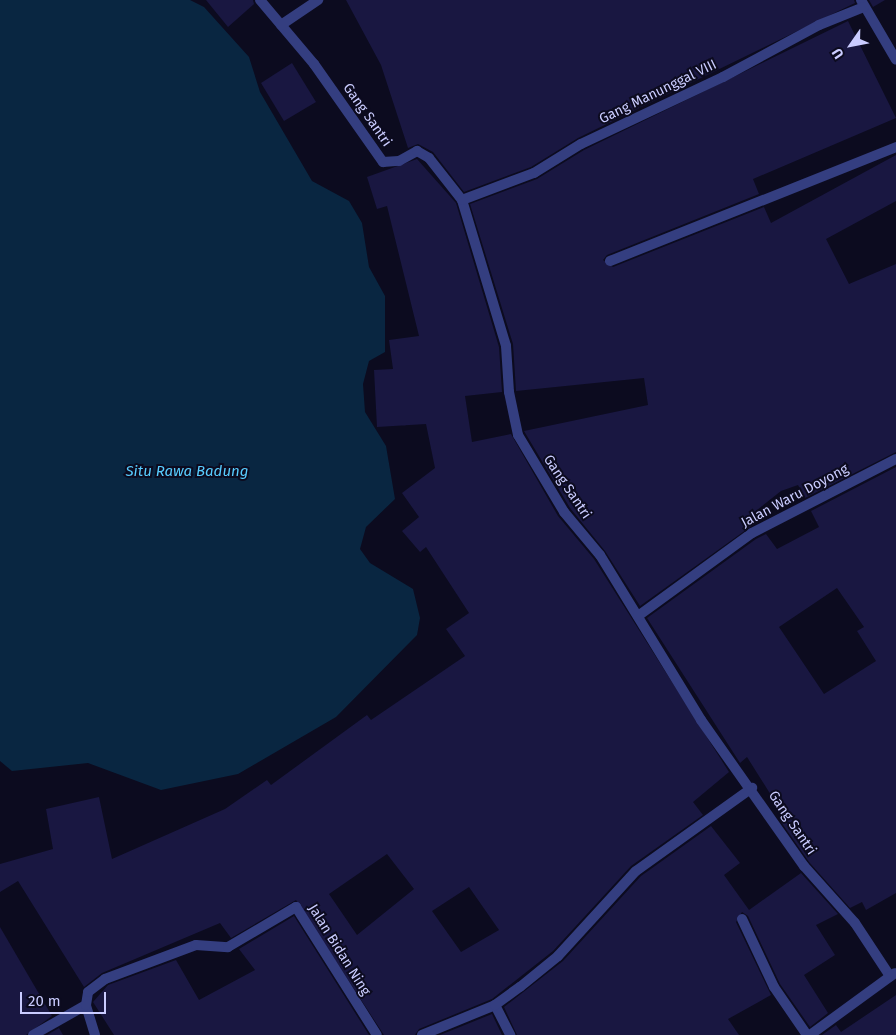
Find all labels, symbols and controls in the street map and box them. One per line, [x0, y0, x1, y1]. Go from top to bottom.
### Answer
north arrow [826, 20, 876, 70]
text: U [828, 45, 848, 62]
street label: Gang Manunggal VIII [597, 56, 719, 128]
street label: Gang Santri [339, 80, 395, 150]
street label: Gang Santri [539, 452, 595, 522]
street label: Jalan Waru Doyong [739, 461, 851, 531]
water label: Situ Rawa Badung [126, 463, 248, 481]
street label: Gang Santri [764, 788, 820, 858]
street label: Jalan Bidan Ning [304, 901, 374, 999]
scale bar [22, 982, 109, 1014]
text: 20 m [28, 992, 61, 1010]

